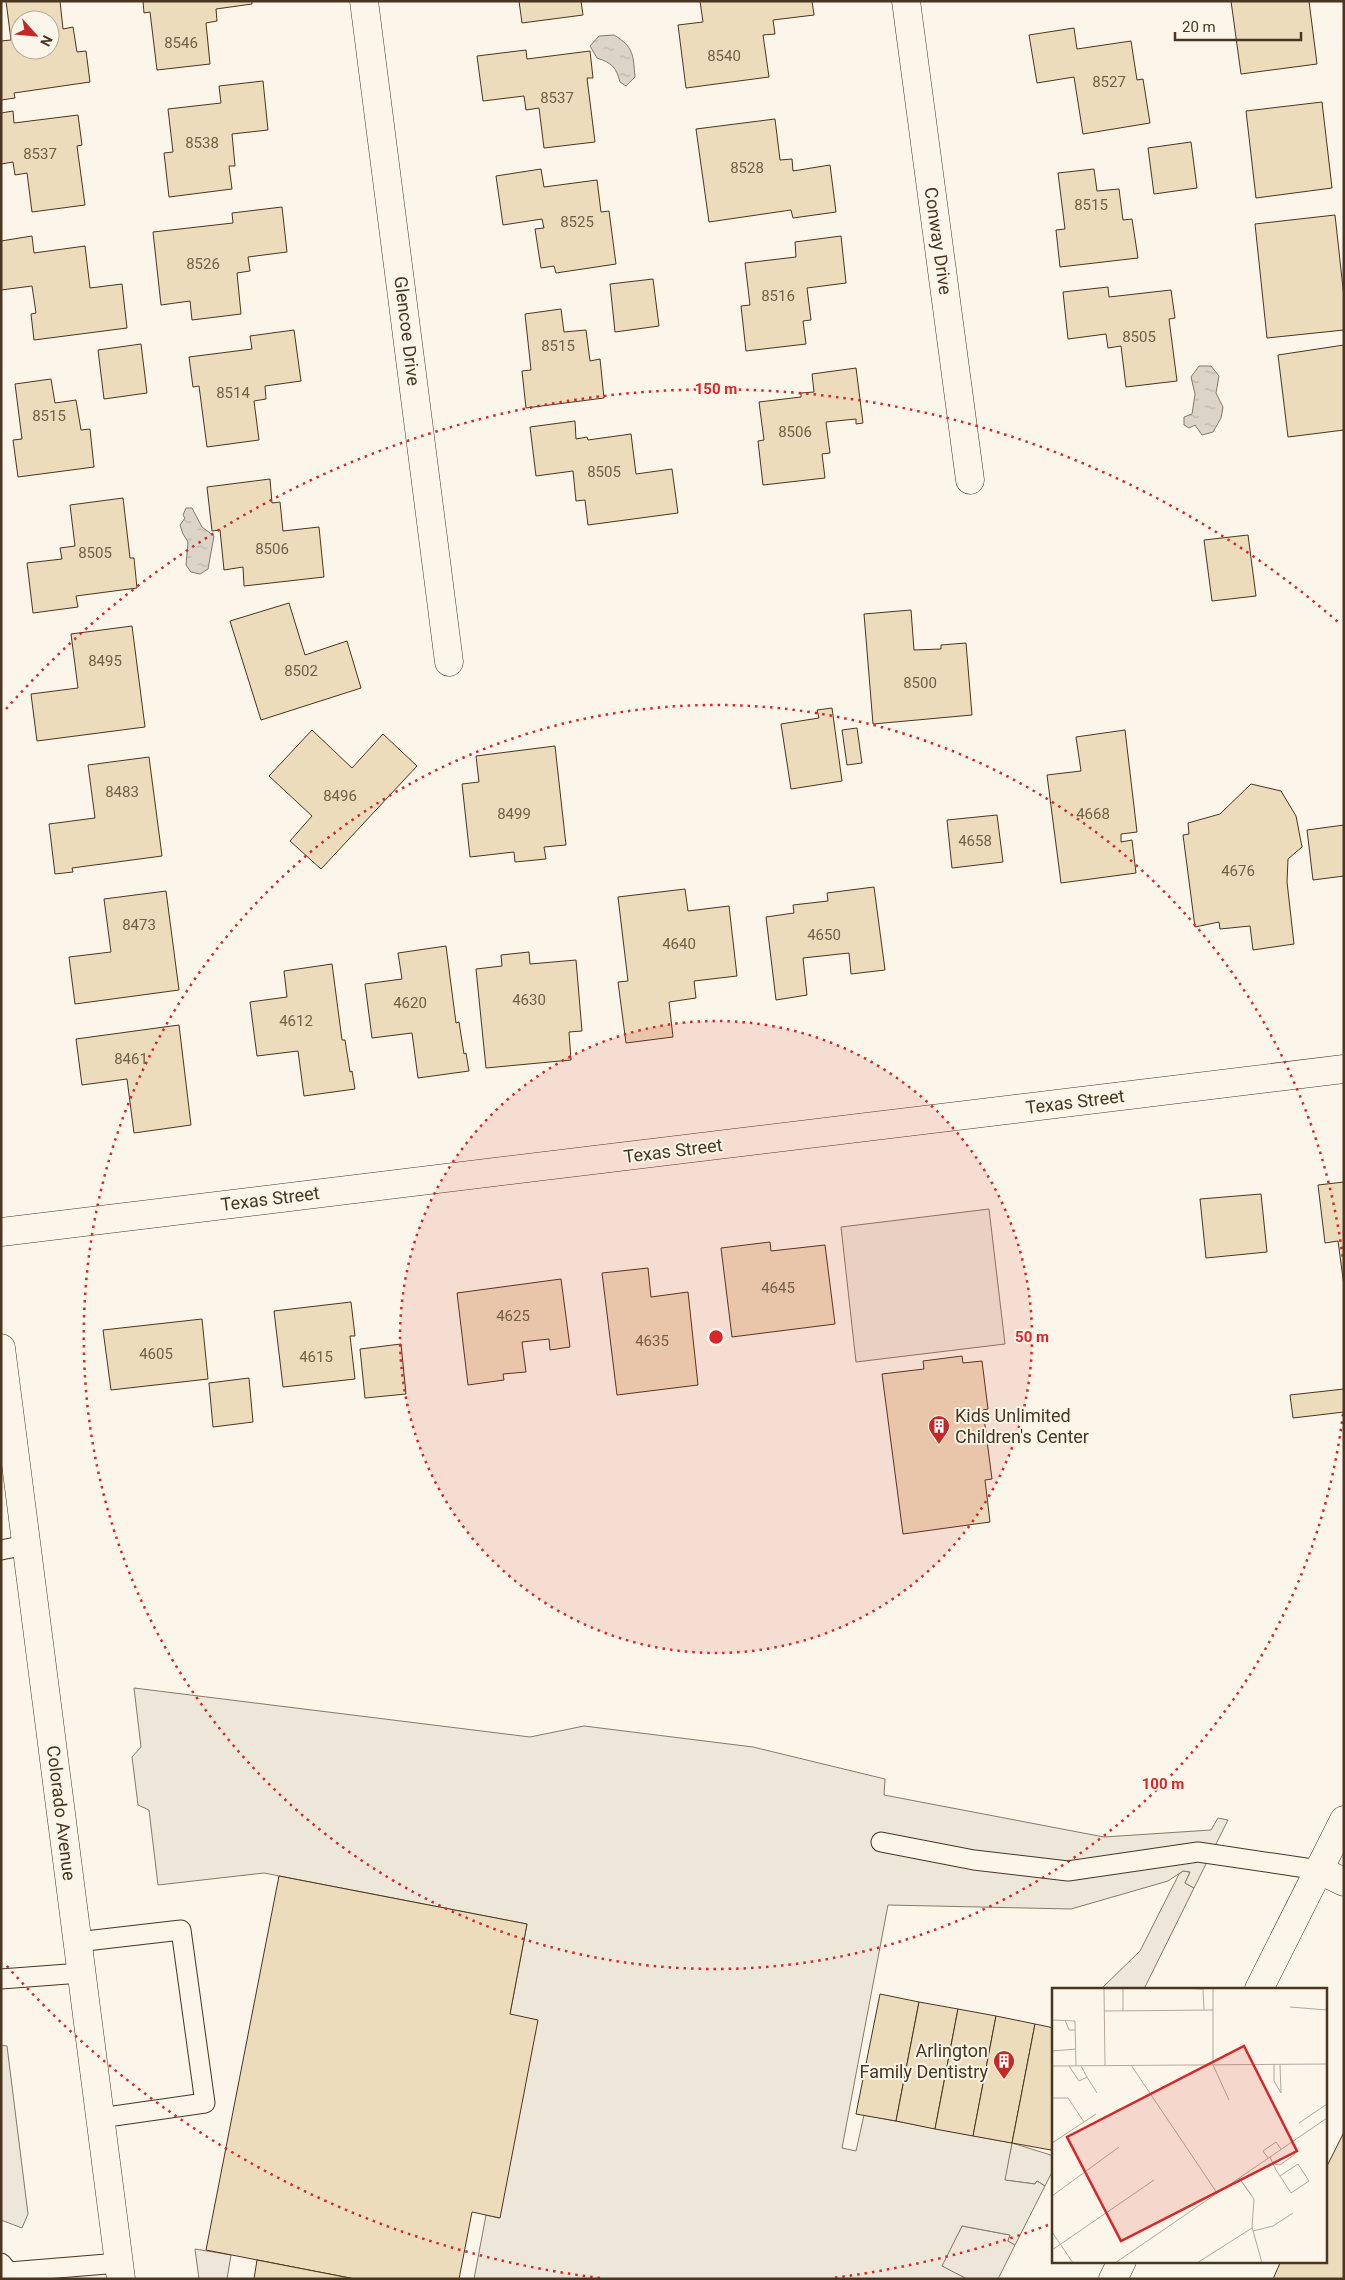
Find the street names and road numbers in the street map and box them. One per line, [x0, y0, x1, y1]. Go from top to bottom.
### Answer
street label: Conway Drive [921, 186, 956, 296]
street label: Glencoe Drive [390, 275, 425, 387]
street label: Texas Street [1024, 1085, 1126, 1118]
street label: Texas Street [622, 1134, 724, 1167]
street label: Texas Street [219, 1182, 321, 1215]
street label: Colorado Avenue [43, 1744, 80, 1882]

